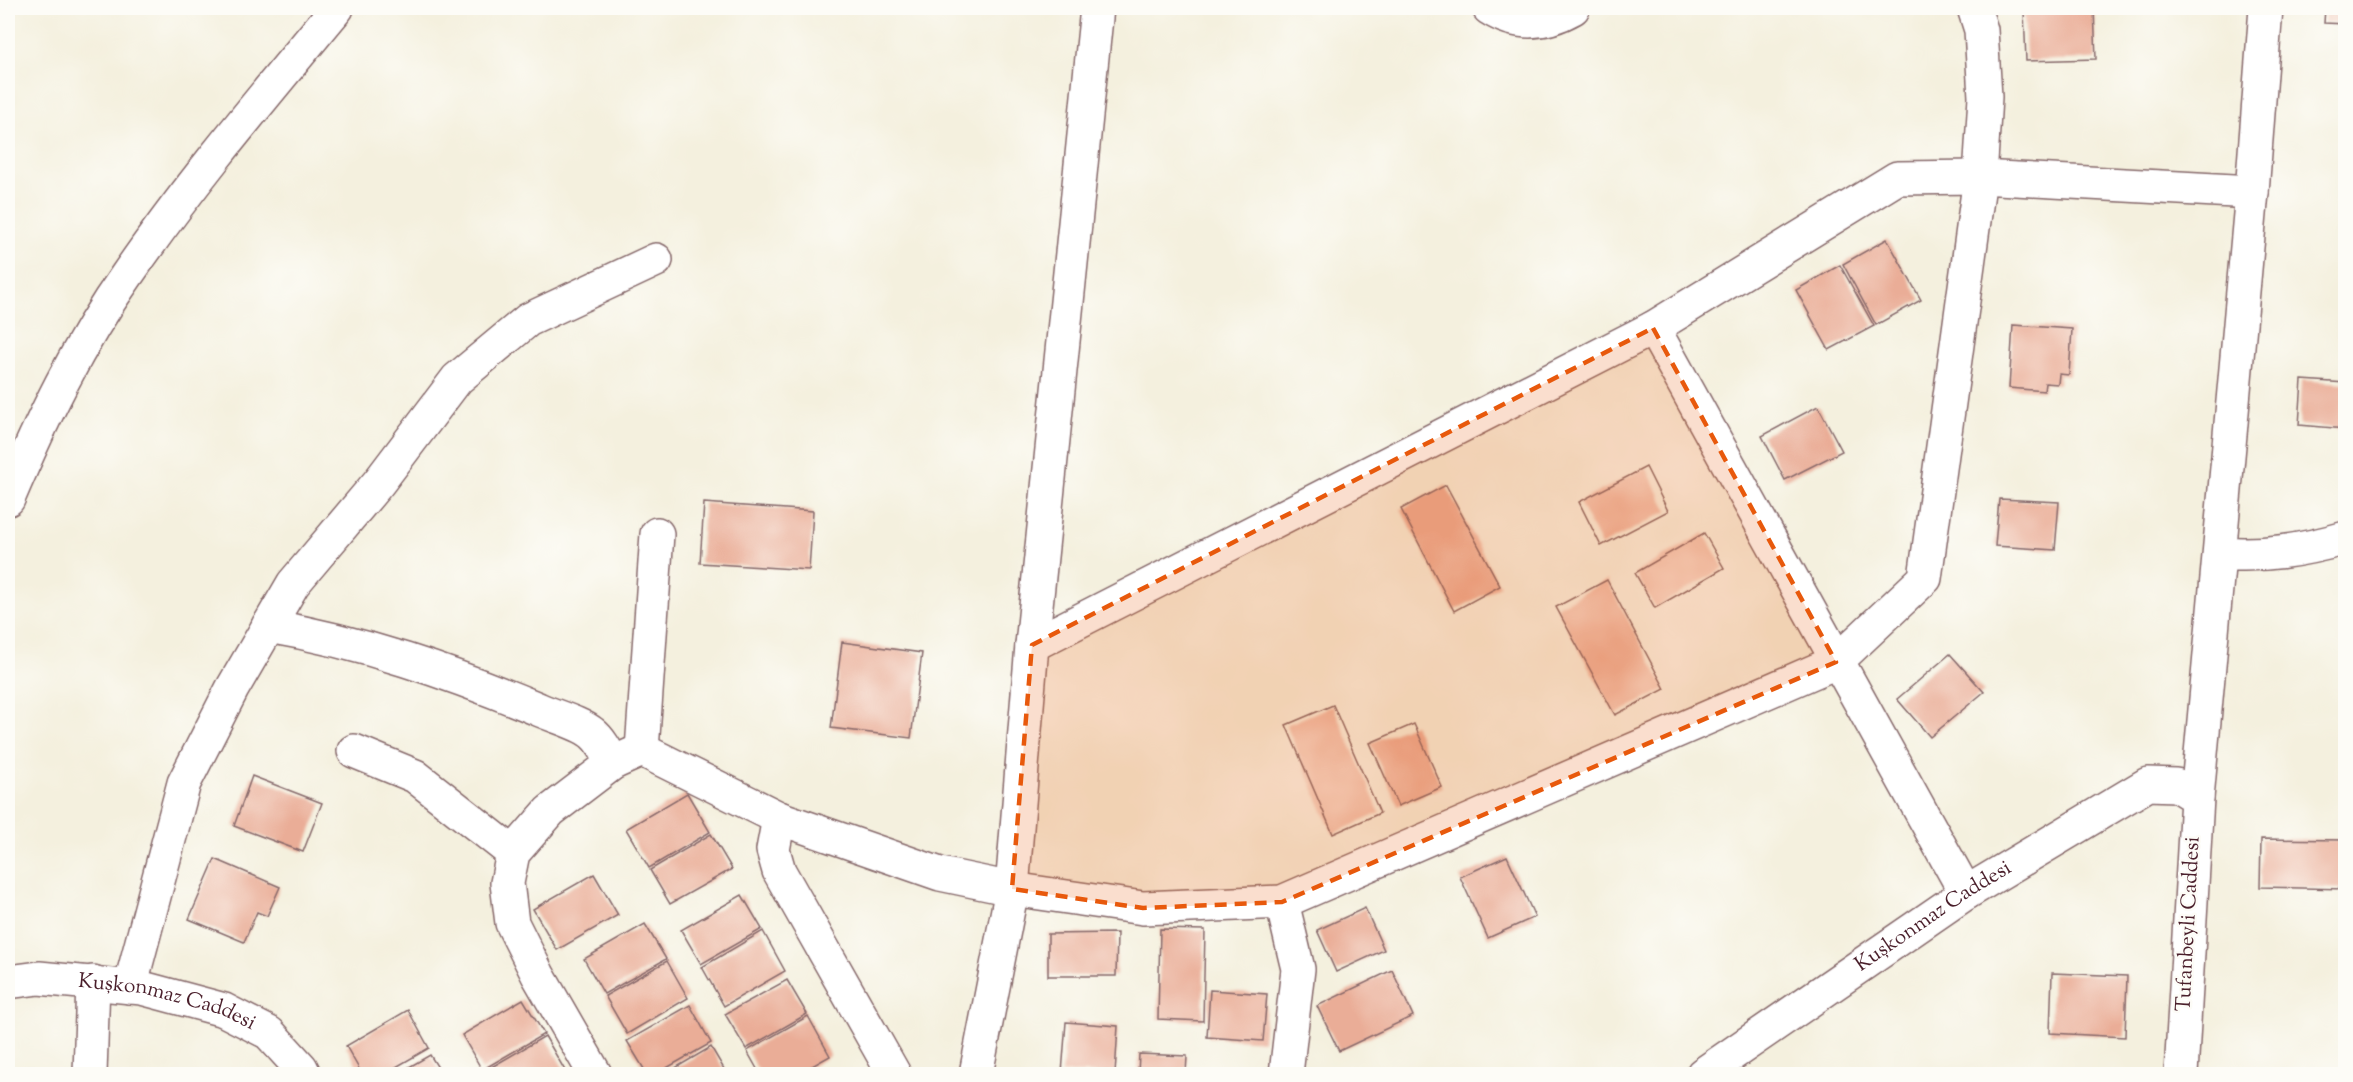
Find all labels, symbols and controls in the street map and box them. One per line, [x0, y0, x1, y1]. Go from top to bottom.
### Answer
street label: Tufanbeyli Caddesi [2169, 836, 2209, 1012]
street label: Kuşkonmaz Caddesi [1849, 854, 2018, 980]
street label: Kuşkonmaz Caddesi [77, 967, 261, 1039]

